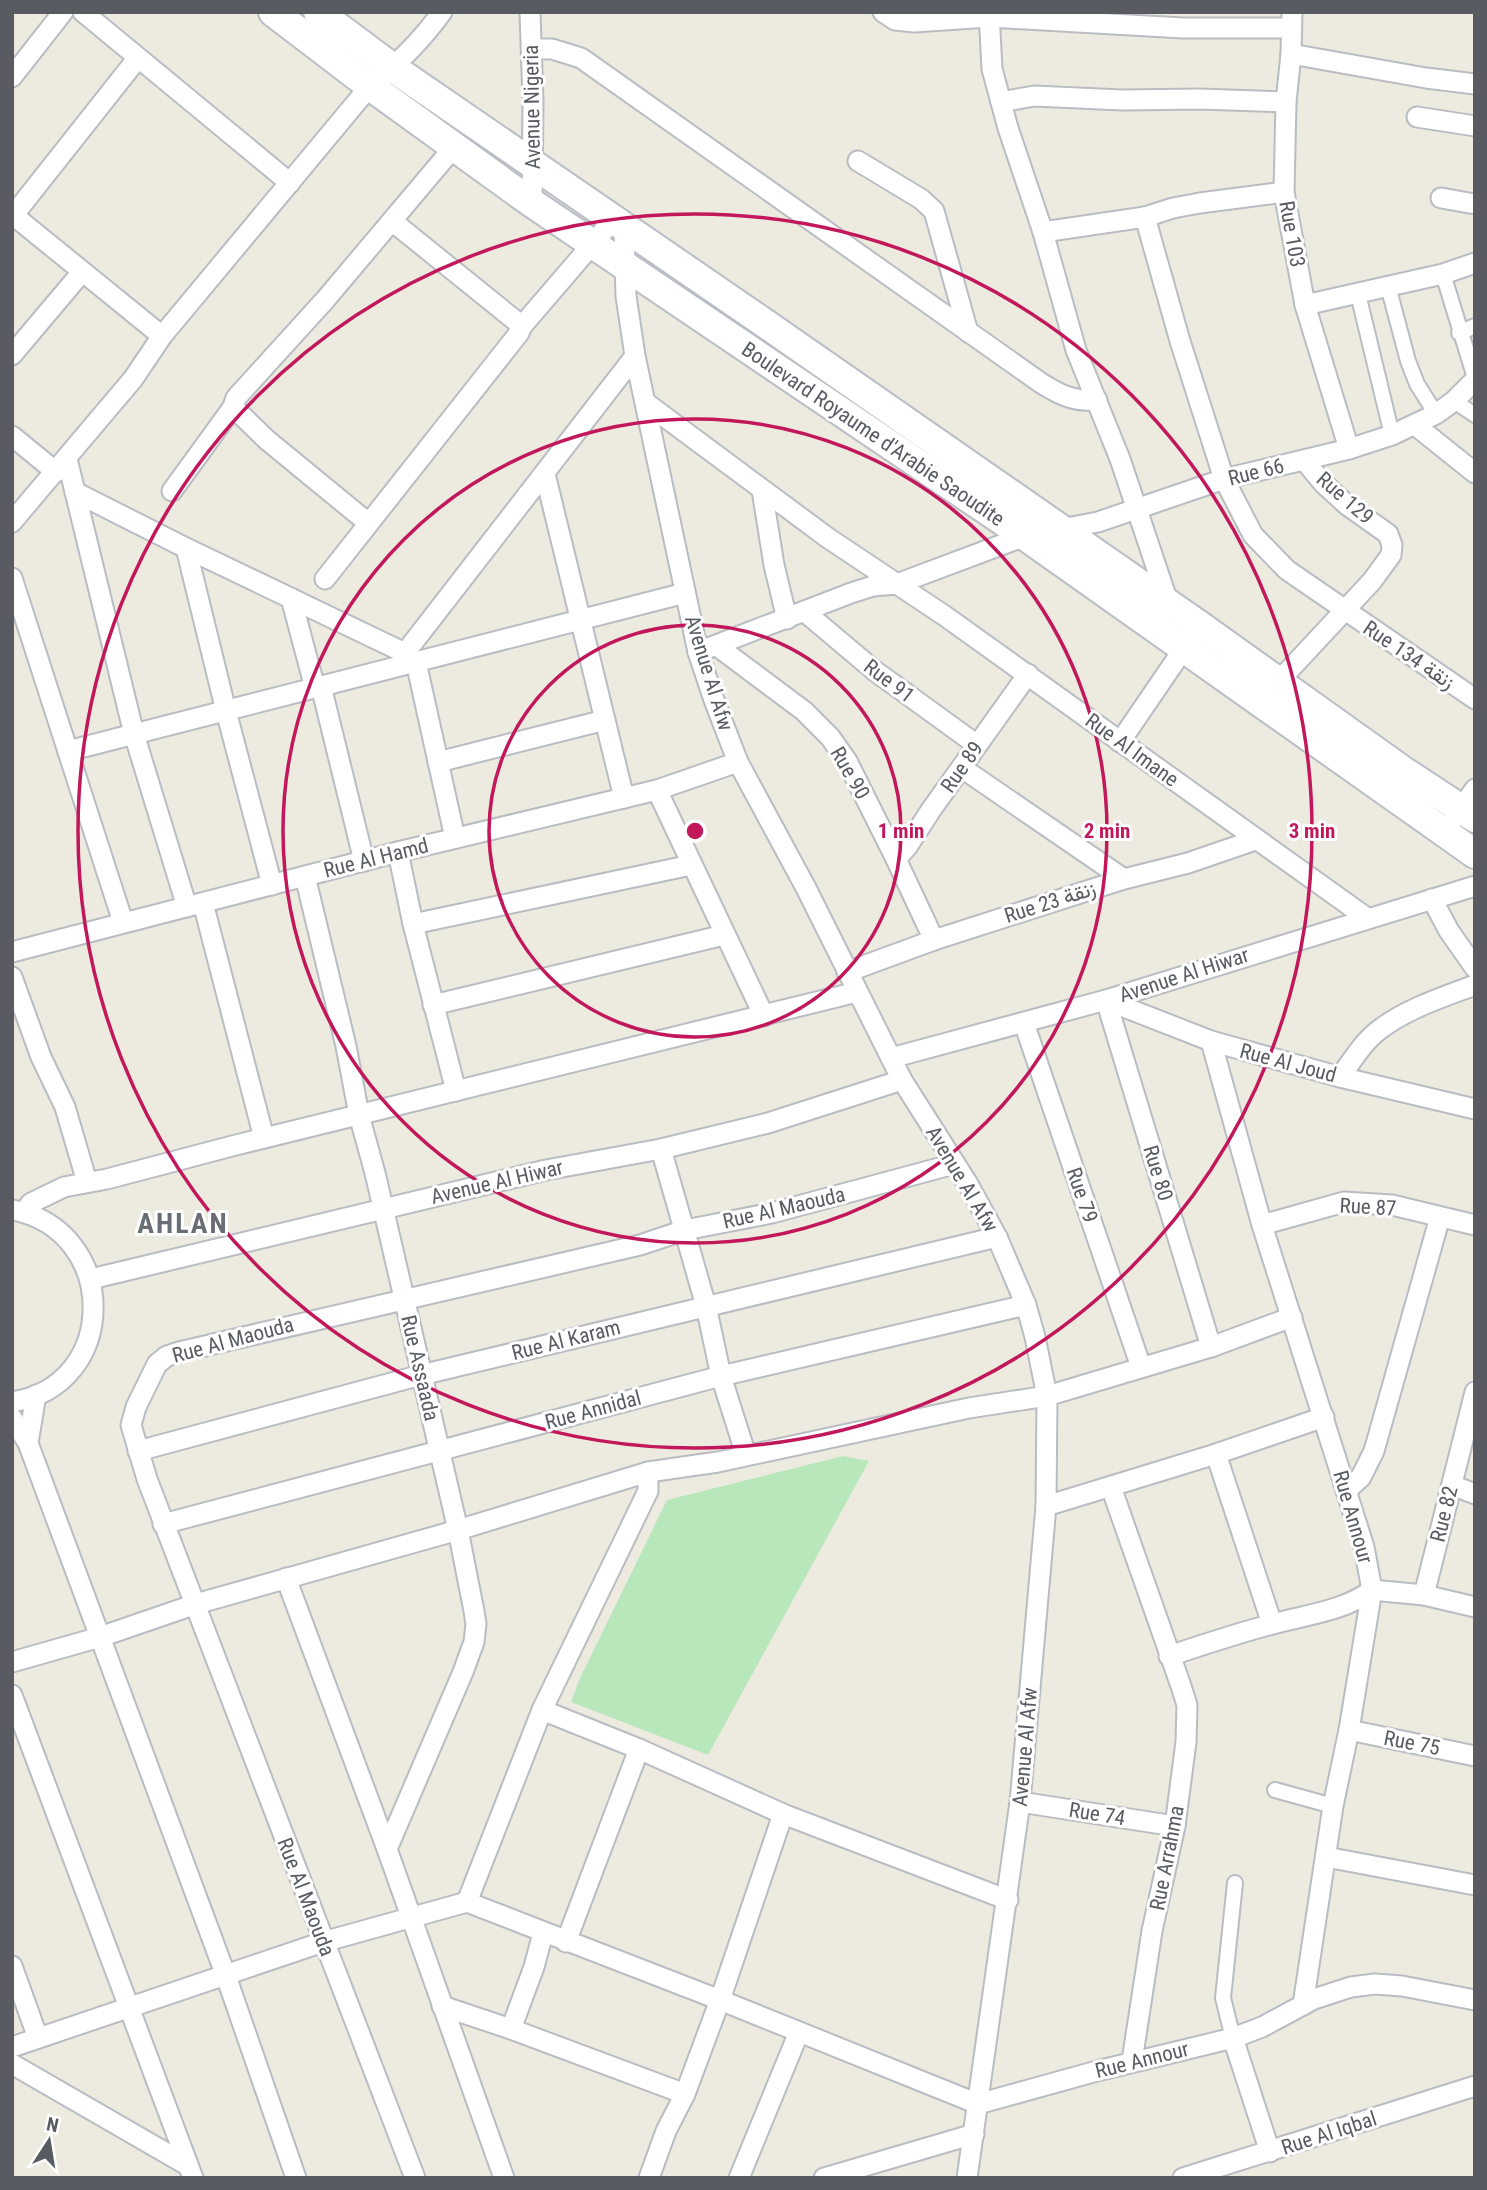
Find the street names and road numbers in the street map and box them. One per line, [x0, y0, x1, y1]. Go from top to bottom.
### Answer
street label: Avenue Nigeria [519, 45, 545, 169]
street label: Rue 103 [1274, 199, 1310, 269]
street label: Boulevard Royaume d'Arabie Saoudite [737, 337, 1009, 531]
street label: Rue 66 [1226, 453, 1286, 491]
street label: Rue 129 [1312, 467, 1378, 529]
street label: Avenue Al Afw [680, 612, 738, 734]
street label: Rue 134 زنقة [1358, 616, 1459, 695]
street label: Rue 91 [859, 654, 919, 708]
street label: Rue Al Imane [1081, 708, 1183, 792]
street label: Rue 89 [936, 737, 988, 797]
street label: Rue 90 [825, 742, 875, 804]
street label: Rue Al Hamd [321, 833, 431, 883]
street label: Rue 23 زنقة [1001, 876, 1099, 929]
street label: Avenue Al Hiwar [1116, 943, 1252, 1007]
street label: Rue Al Joud [1237, 1039, 1339, 1087]
street label: Avenue Al Afw [921, 1122, 1003, 1237]
street label: Rue 80 [1138, 1142, 1178, 1204]
street label: Avenue Al Hiwar [429, 1155, 565, 1209]
street label: Rue 79 [1061, 1164, 1103, 1226]
street label: Rue Al Maouda [720, 1182, 848, 1234]
street label: Rue 87 [1339, 1194, 1397, 1220]
street label: Rue Al Maouda [170, 1312, 296, 1368]
street label: Rue Assaada [396, 1313, 444, 1423]
street label: Rue Al Karam [509, 1315, 623, 1365]
street label: Rue Annidal [542, 1386, 644, 1434]
street label: Rue Annour [1328, 1468, 1378, 1566]
street label: Rue 82 [1425, 1484, 1463, 1544]
street label: Avenue Al Afw [1008, 1686, 1042, 1808]
street label: Rue 75 [1382, 1726, 1442, 1760]
street label: Rue 74 [1067, 1798, 1127, 1830]
street label: Rue Arrahma [1145, 1803, 1189, 1913]
street label: Rue Al Maouda [272, 1834, 340, 1960]
street label: Rue Annour [1093, 2037, 1191, 2083]
street label: Rue Al Iqbal [1278, 2106, 1380, 2160]

